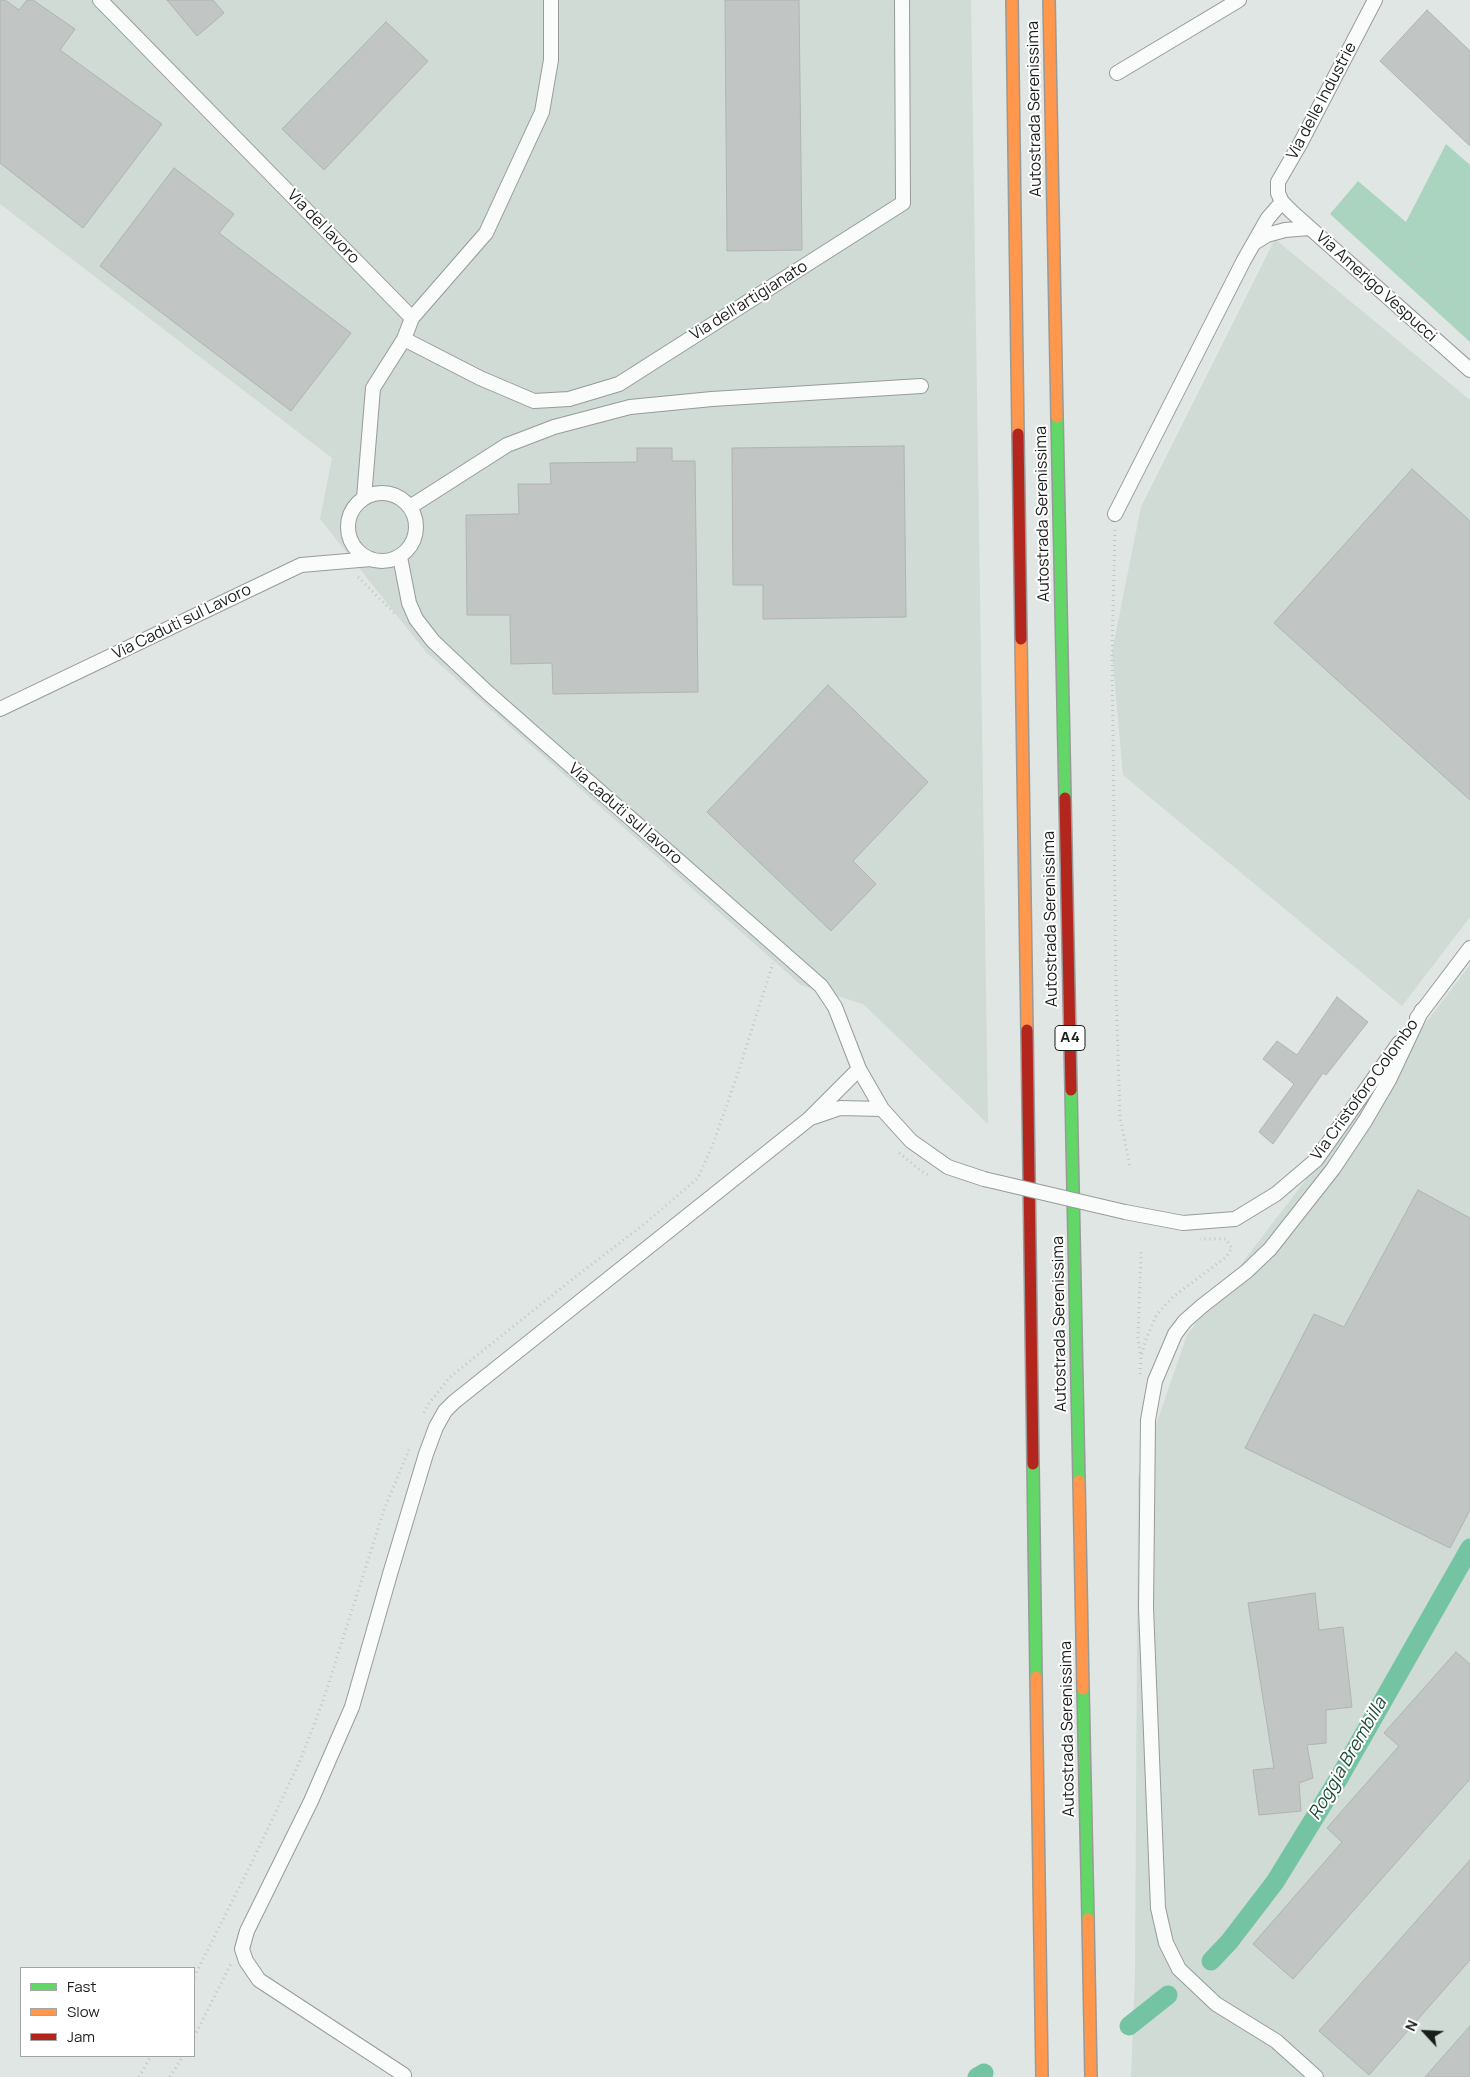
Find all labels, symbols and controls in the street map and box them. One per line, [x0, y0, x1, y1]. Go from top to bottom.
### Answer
street label: Autostrada Serenissima [1024, 21, 1046, 197]
street label: Via delle Industrie [1283, 39, 1361, 163]
street label: Via del lavoro [283, 186, 363, 268]
street label: Via Amerigo Vespucci [1312, 228, 1440, 346]
street label: Via dell'artigianato [687, 257, 811, 345]
street label: Autostrada Serenissima [1032, 426, 1054, 602]
street label: Via Caduti sul Lavoro [110, 580, 254, 664]
street label: Via caduti sul lavoro [564, 759, 686, 869]
street label: Autostrada Serenissima [1040, 831, 1062, 1007]
street label: Via Cristoforo Colombo [1307, 1016, 1423, 1164]
road number: A4 [1055, 1026, 1085, 1050]
street label: Autostrada Serenissima [1049, 1236, 1071, 1412]
street label: Autostrada Serenissima [1057, 1641, 1079, 1817]
water label: Roggia Brembilla [1304, 1694, 1392, 1824]
legend [20, 1967, 195, 2057]
text: Fast [67, 1976, 96, 1997]
text: Slow [67, 2001, 100, 2022]
north arrow [1400, 2007, 1450, 2057]
text: N [1400, 2017, 1422, 2034]
text: Jam [67, 2026, 95, 2047]

